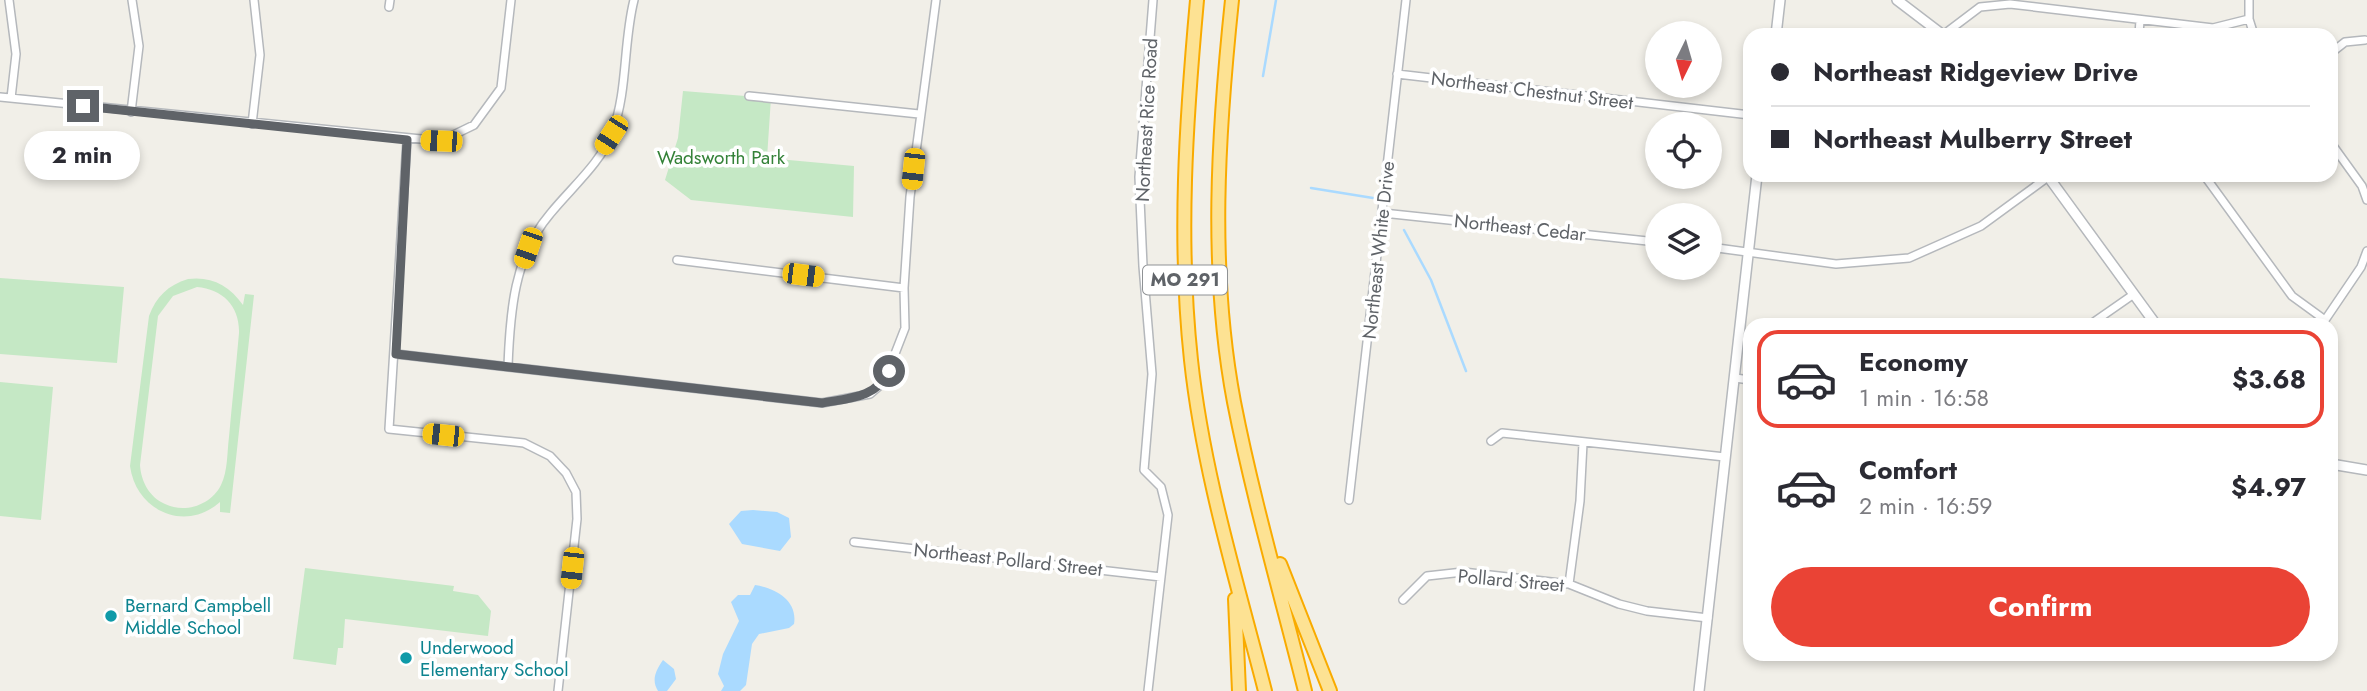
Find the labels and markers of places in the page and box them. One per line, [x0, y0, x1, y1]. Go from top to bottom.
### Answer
place label: Bernard Campbell Middle School [125, 592, 271, 641]
marker: Bernard Campbell Middle School [103, 608, 119, 624]
place label: Underwood Elementary School [420, 634, 569, 683]
marker: Underwood Elementary School [398, 650, 414, 666]

